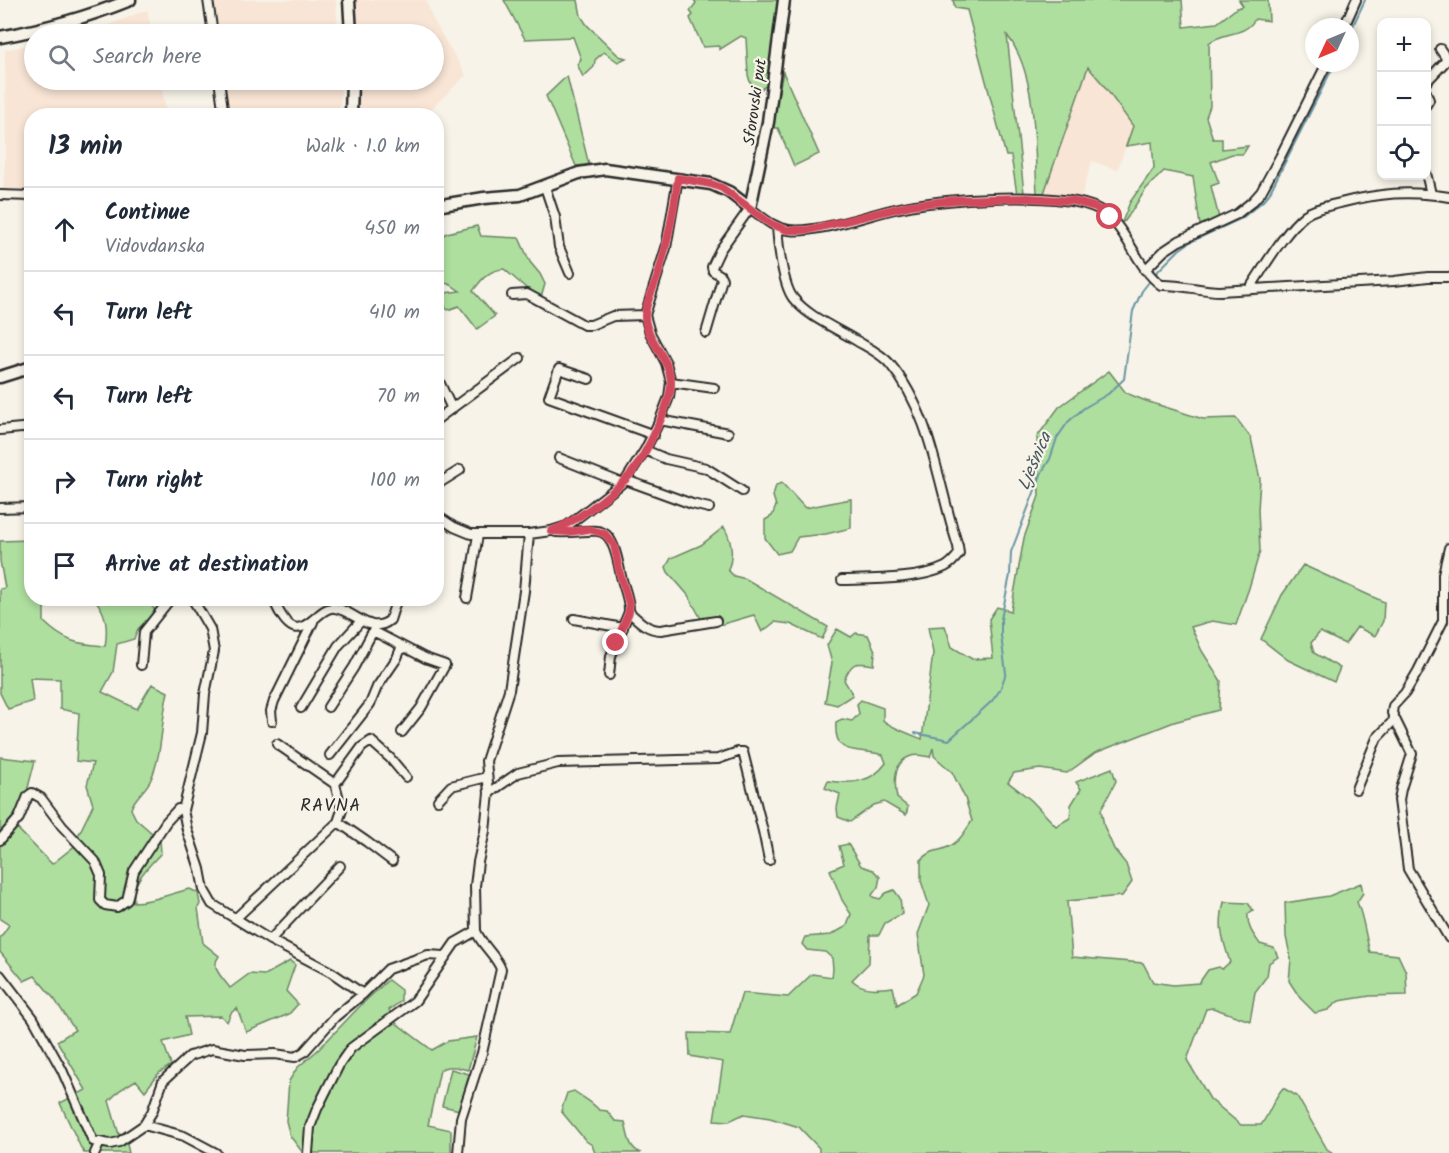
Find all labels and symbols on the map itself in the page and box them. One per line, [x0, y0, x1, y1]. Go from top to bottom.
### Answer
north arrow [1305, 18, 1359, 72]
street label: Sforovski put [737, 57, 774, 147]
route start [1096, 203, 1122, 229]
water label: Lješnica [1010, 427, 1061, 495]
route end [602, 629, 628, 655]
district label: RAVNA [300, 792, 362, 821]

